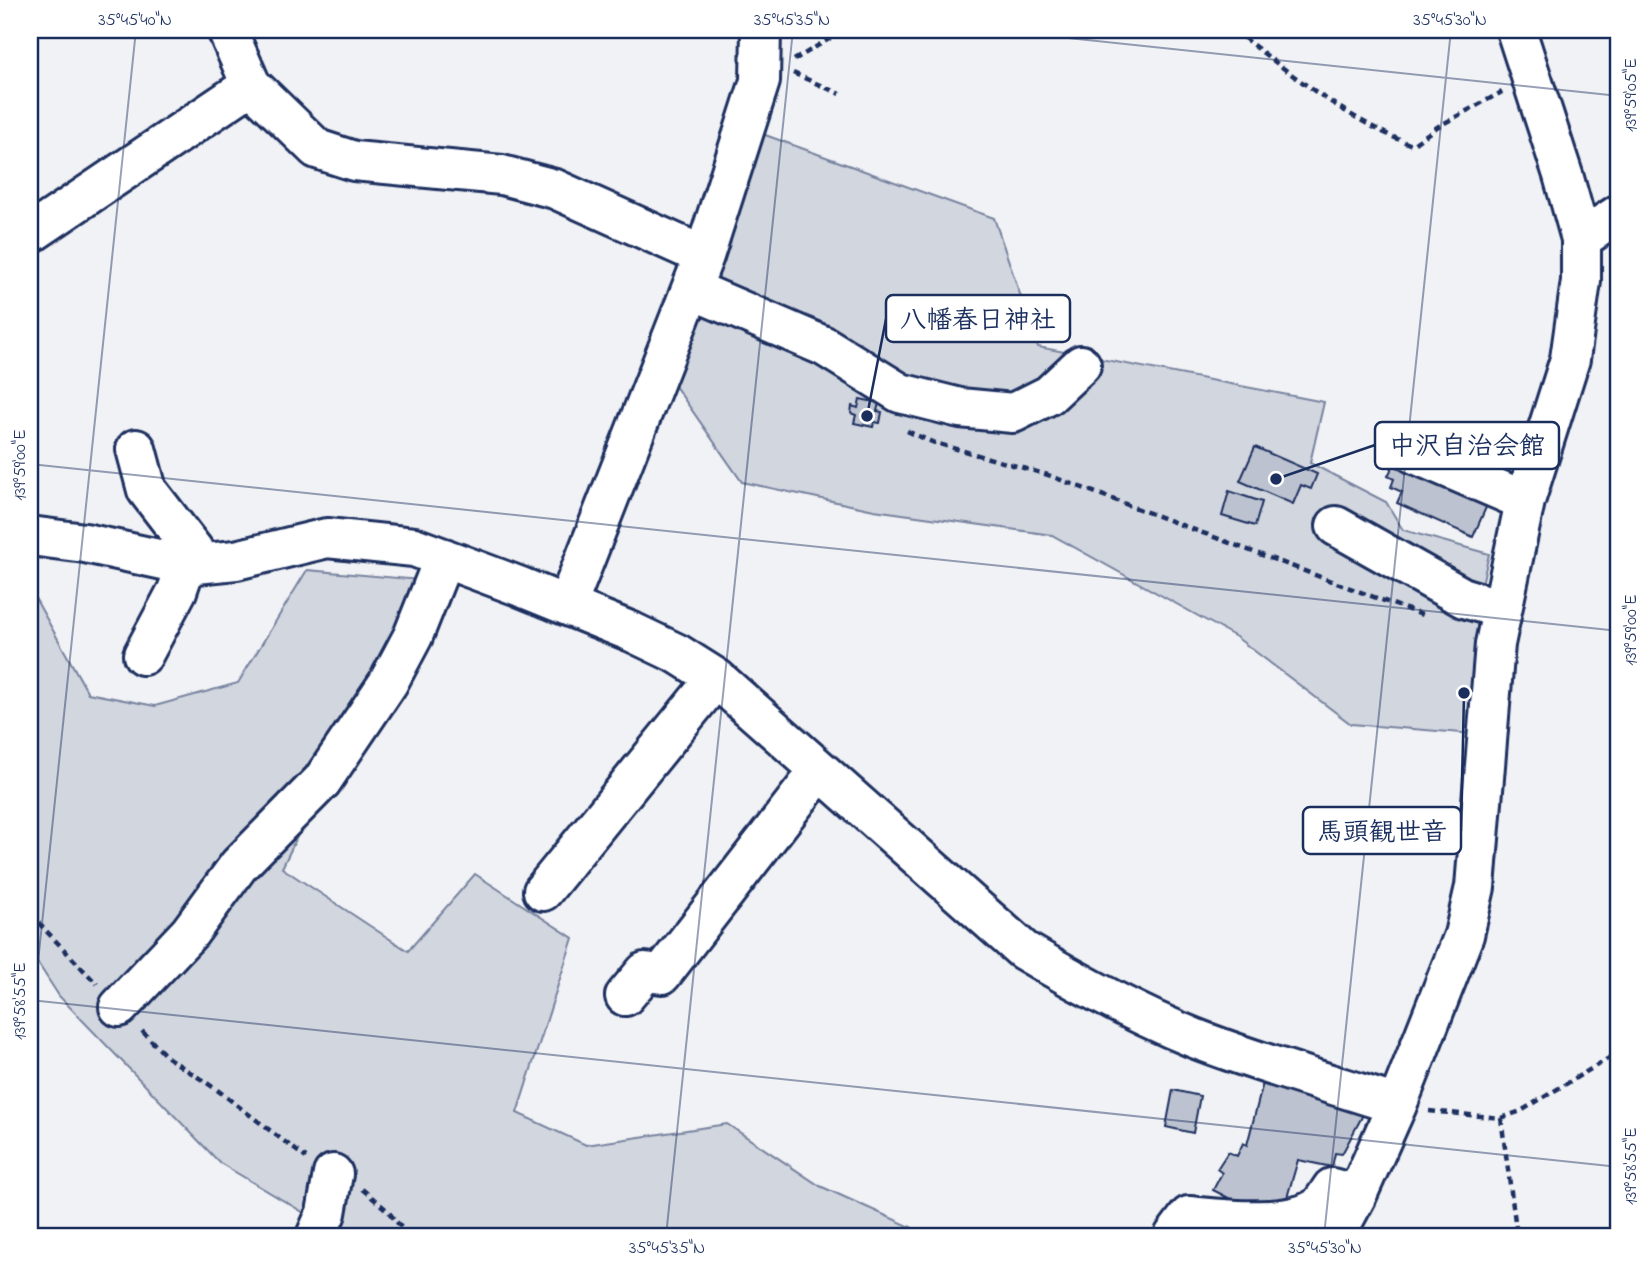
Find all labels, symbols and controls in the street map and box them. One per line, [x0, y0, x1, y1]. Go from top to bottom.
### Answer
text: 35°45'40"N [98, 8, 172, 34]
text: 35°45'35"N [754, 8, 830, 34]
text: 35°45'30"N [1413, 8, 1487, 34]
text: 139°59'05"E [1619, 58, 1645, 132]
callout: 八幡春日神社 [886, 295, 1070, 342]
text: 八幡春日神社 [900, 303, 1056, 341]
callout: 中沢自治会館 [1375, 422, 1559, 469]
text: 139°59'00"E [8, 429, 34, 501]
text: 中沢自治会館 [1389, 429, 1545, 467]
text: 139°59'00"E [1619, 594, 1645, 666]
callout: 馬頭観世音 [1303, 807, 1461, 854]
text: 馬頭観世音 [1317, 815, 1447, 853]
text: 139°58'55"E [8, 962, 34, 1040]
text: 139°58'55"E [1619, 1127, 1645, 1205]
text: 35°45'35"N [629, 1236, 705, 1262]
text: 35°45'30"N [1288, 1236, 1362, 1262]

